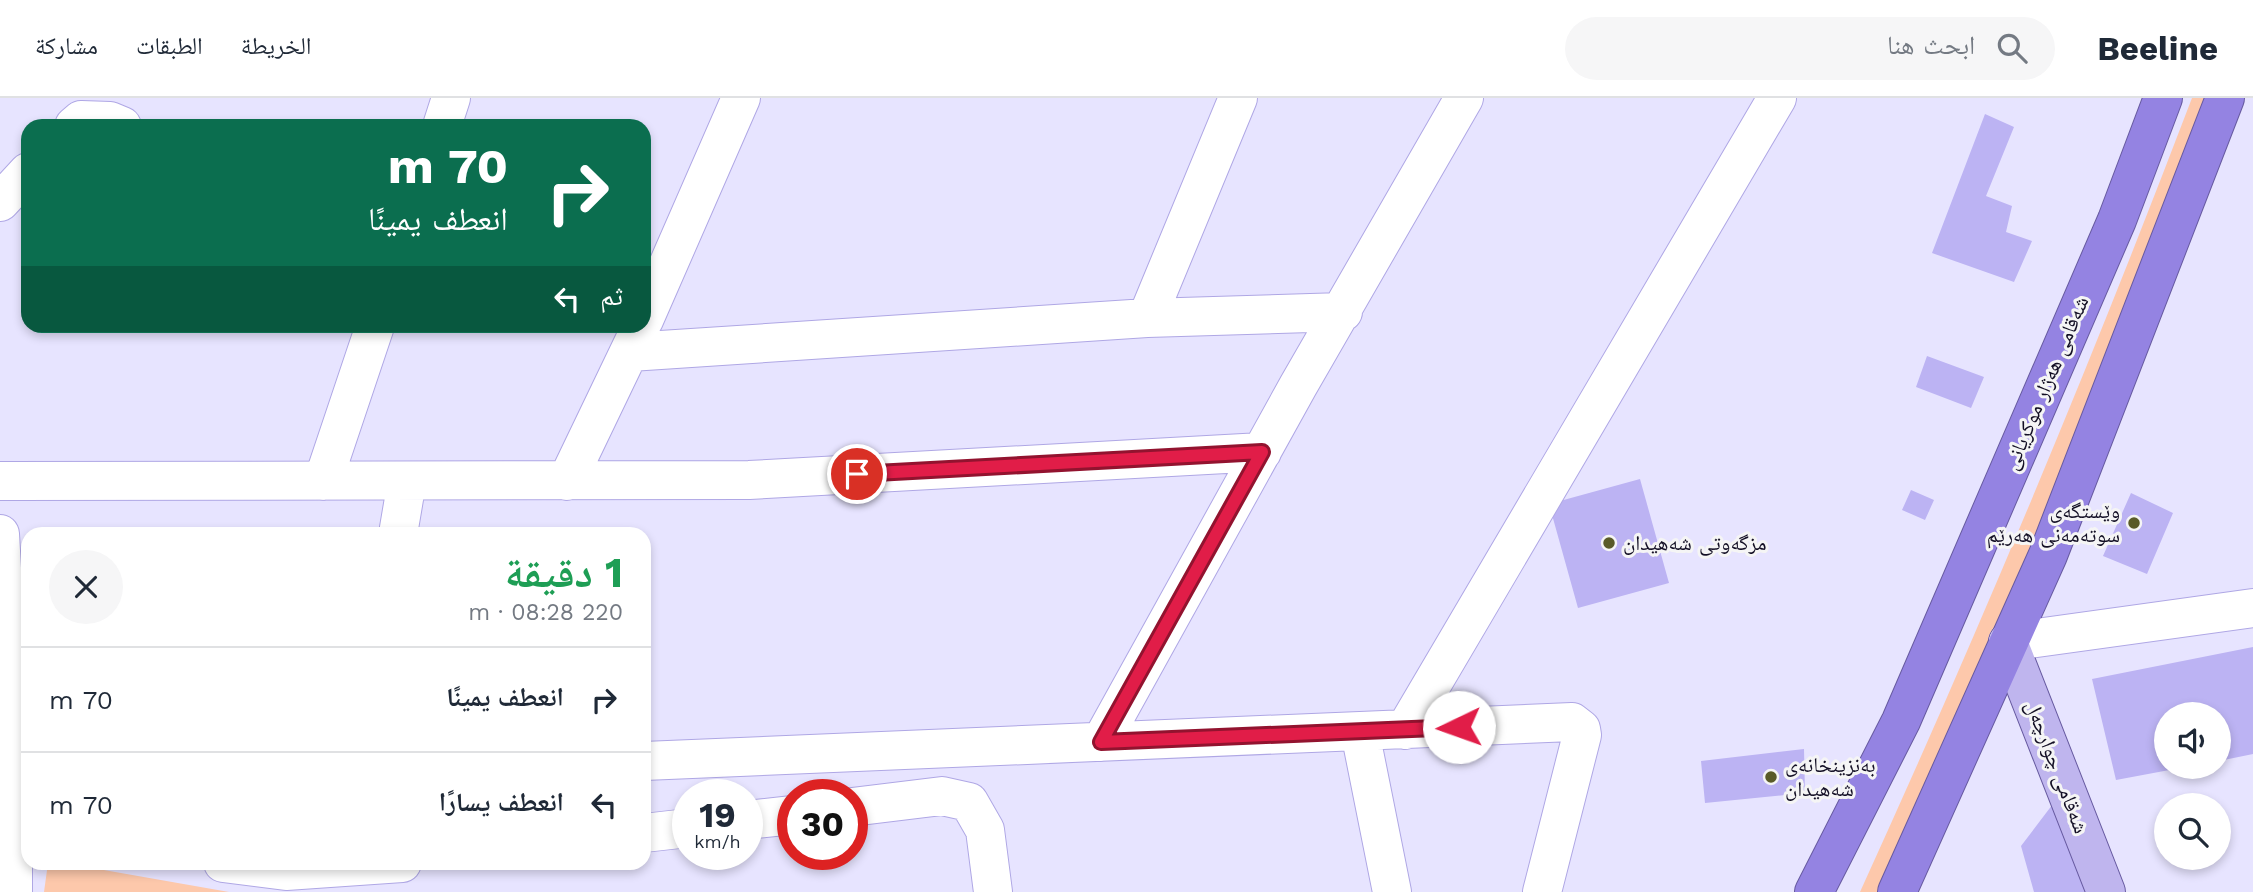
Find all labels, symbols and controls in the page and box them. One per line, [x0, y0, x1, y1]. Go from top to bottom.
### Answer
search box [1565, 17, 2055, 80]
icon: search [1993, 29, 2031, 67]
text: Beeline [2097, 29, 2218, 68]
text: ابحث هنا [1887, 30, 1975, 60]
text: مشاركة [35, 32, 98, 60]
text: الطبقات [136, 32, 203, 60]
text: الخريطة [241, 32, 311, 60]
text: 70 m [388, 137, 508, 195]
icon: right [532, 147, 623, 238]
text: انعطف يمينًا [368, 200, 508, 238]
icon: left [548, 280, 586, 318]
text: ثم [600, 281, 623, 311]
street label: شەقامی ھەژار موکریانی [1998, 292, 2094, 474]
pin [827, 444, 887, 504]
icon: arrive [838, 455, 876, 493]
place label: وێستگەی سوتەمەنی هەرێم [1987, 498, 2120, 549]
marker: وێستگەی سوتەمەنی هەرێم [2126, 515, 2142, 531]
place label: مزگەوتی شەهیدان [1623, 530, 1767, 556]
marker: مزگەوتی شەهیدان [1601, 535, 1617, 551]
text: 1 دقيقة [505, 548, 623, 597]
button: close [49, 550, 123, 624]
text: 220 m · 08:28 [468, 599, 623, 626]
icon: right [585, 681, 623, 719]
text: انعطف يمينًا [446, 682, 564, 712]
text: 70 m [49, 685, 113, 715]
position arrow [1422, 690, 1496, 764]
street label: شەقامی چوارچەل [2020, 697, 2094, 837]
map controls [2154, 702, 2231, 870]
button: sound [2154, 702, 2231, 779]
place label: بەنزینخانەی شەهیدان [1785, 752, 1875, 801]
marker: بەنزینخانەی شەهیدان [1763, 769, 1779, 785]
speed limit sign: 30 [777, 779, 868, 870]
icon: left [585, 786, 623, 824]
text: انعطف يسارًا [439, 787, 564, 817]
text: 70 m [49, 790, 113, 820]
button: search [2154, 793, 2231, 870]
text: 19 [699, 794, 736, 836]
text: km/h [694, 831, 741, 852]

